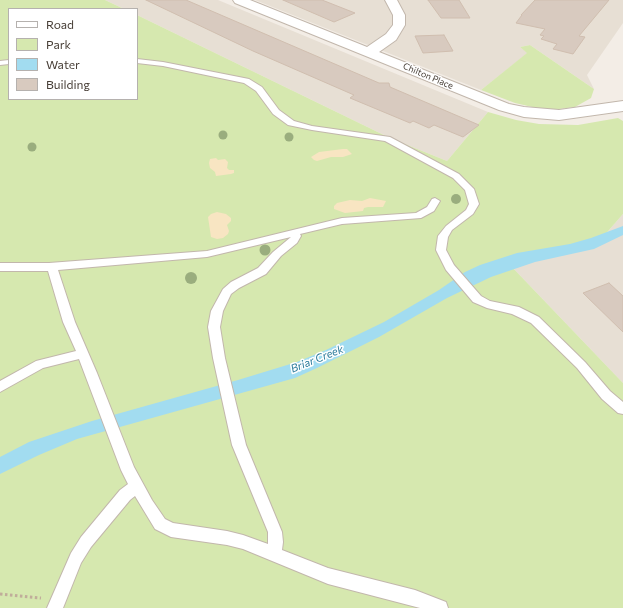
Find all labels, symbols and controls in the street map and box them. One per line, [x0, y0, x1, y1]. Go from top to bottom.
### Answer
legend [8, 8, 138, 100]
text: Road [46, 17, 74, 31]
text: Park [46, 37, 71, 51]
text: Water [46, 57, 80, 71]
street label: Chilton Place [401, 61, 455, 91]
text: Building [46, 77, 90, 91]
water label: Briar Creek [289, 342, 345, 376]

